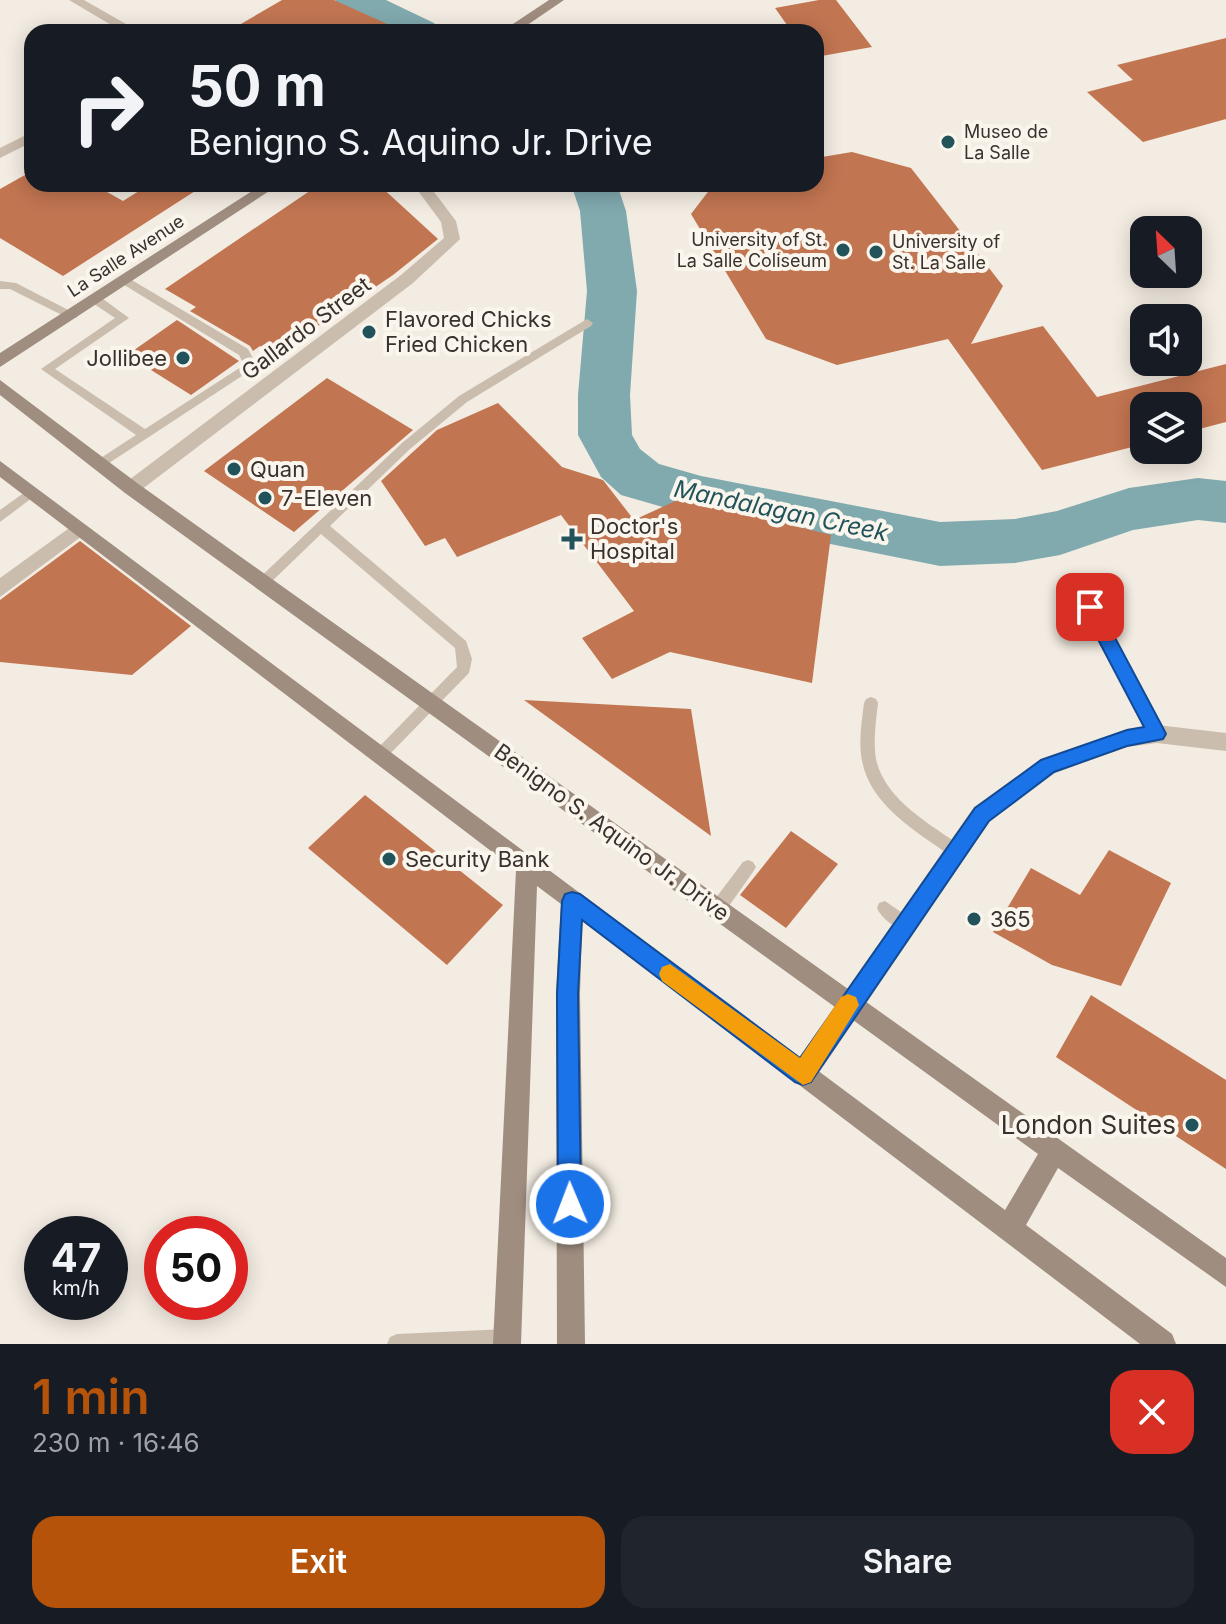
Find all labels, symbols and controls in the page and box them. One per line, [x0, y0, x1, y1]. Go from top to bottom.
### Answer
text: 50 m [188, 52, 326, 120]
icon: right [56, 56, 160, 160]
text: Benigno S. Aquino Jr. Drive [188, 120, 653, 164]
place label: Museo de La Salle [964, 121, 1048, 163]
marker: Museo de La Salle [939, 133, 957, 151]
street label: La Salle Avenue [64, 210, 188, 301]
north arrow [1130, 216, 1202, 288]
map controls [1130, 216, 1202, 464]
place label: University of St. La Salle Coliseum [677, 229, 827, 271]
place label: University of St. La Salle [892, 231, 1000, 273]
marker: University of St. La Salle Coliseum [834, 241, 852, 259]
marker: University of St. La Salle [867, 243, 885, 261]
street label: Gallardo Street [236, 271, 376, 385]
button: sound [1130, 304, 1202, 376]
place label: Flavored Chicks Fried Chicken [385, 306, 552, 357]
marker: Flavored Chicks Fried Chicken [360, 323, 378, 341]
place label: Jollibee [86, 345, 167, 371]
marker: Jollibee [174, 349, 192, 367]
button: layers [1130, 392, 1202, 464]
place label: Quan [250, 456, 305, 482]
marker: Quan [225, 460, 243, 478]
water label: Mandalagan Creek [671, 474, 892, 548]
place label: 7-Eleven [281, 485, 372, 511]
marker: 7-Eleven [256, 489, 274, 507]
place label: Doctor's Hospital [590, 513, 678, 564]
marker: Doctor's Hospital [561, 528, 583, 550]
pin [1056, 573, 1124, 641]
icon: arrive [1068, 585, 1112, 629]
street label: Benigno S. Aquino Jr. Drive [489, 738, 735, 926]
place label: Security Bank [405, 846, 549, 872]
marker: Security Bank [380, 850, 398, 868]
place label: 365 [990, 906, 1031, 932]
marker: 365 [965, 910, 983, 928]
place label: London Suites [1001, 1109, 1176, 1140]
marker: London Suites [1183, 1116, 1201, 1134]
position arrow [528, 1162, 612, 1246]
speed limit sign: 50 [144, 1216, 248, 1320]
text: 47 [51, 1233, 101, 1282]
text: km/h [52, 1276, 100, 1300]
text: 1 min [32, 1367, 150, 1426]
button: close [1110, 1370, 1194, 1454]
text: 230 m · 16:46 [32, 1427, 200, 1458]
button: Exit [32, 1516, 605, 1608]
button: Share [621, 1516, 1194, 1608]

